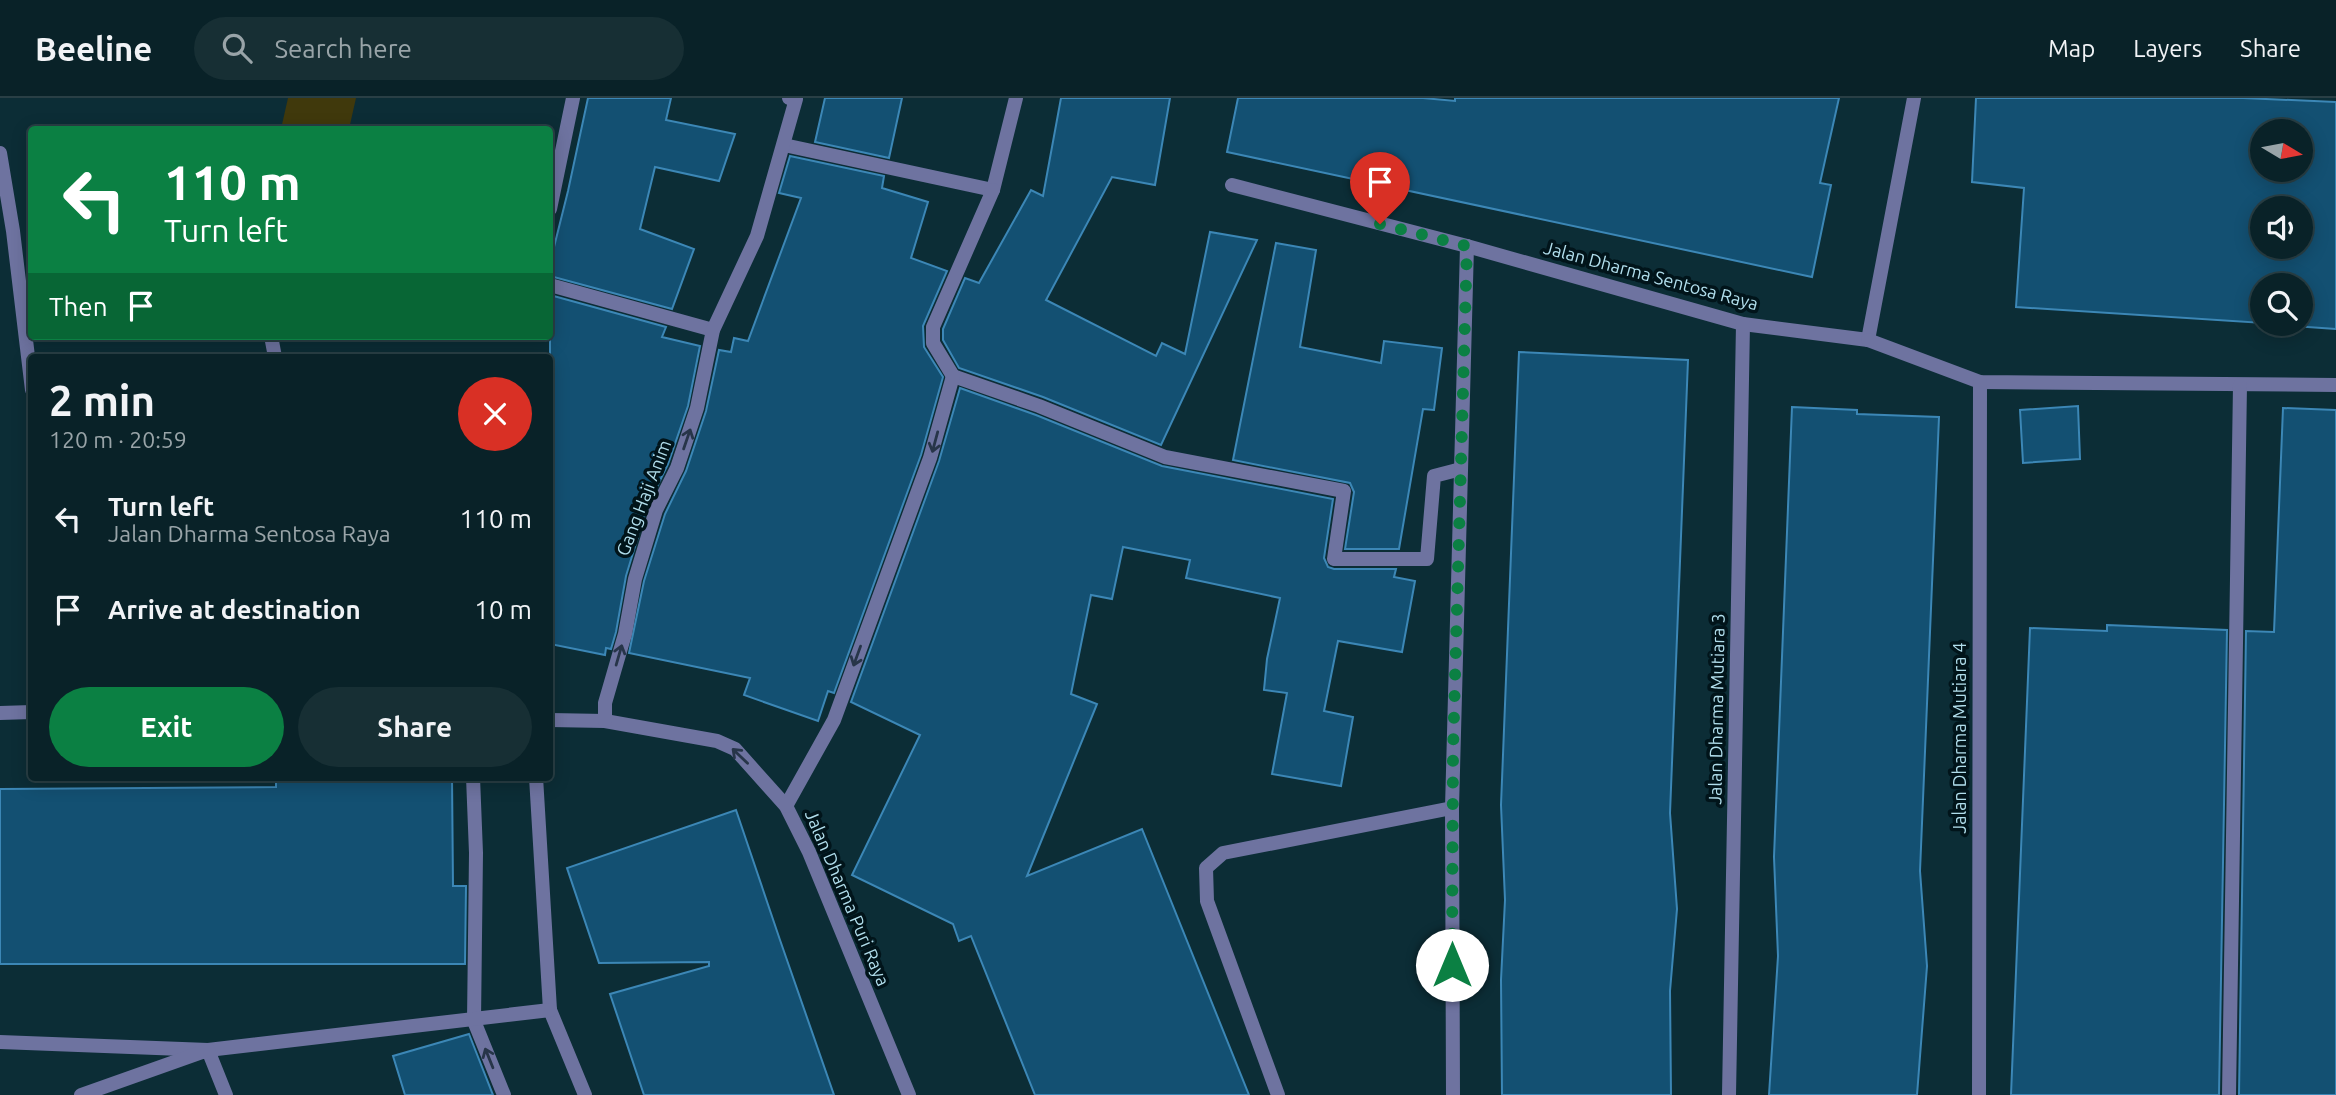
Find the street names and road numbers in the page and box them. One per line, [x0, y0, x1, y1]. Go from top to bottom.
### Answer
street label: Jalan Dharma Sentosa Raya [1542, 237, 1761, 313]
street label: Gang Haji Anim [612, 437, 674, 558]
street label: Jalan Dharma Mutiara 3 [1704, 613, 1728, 805]
street label: Jalan Dharma Mutiara 4 [1949, 642, 1969, 834]
street label: Jalan Dharma Puri Raya [802, 807, 894, 989]

